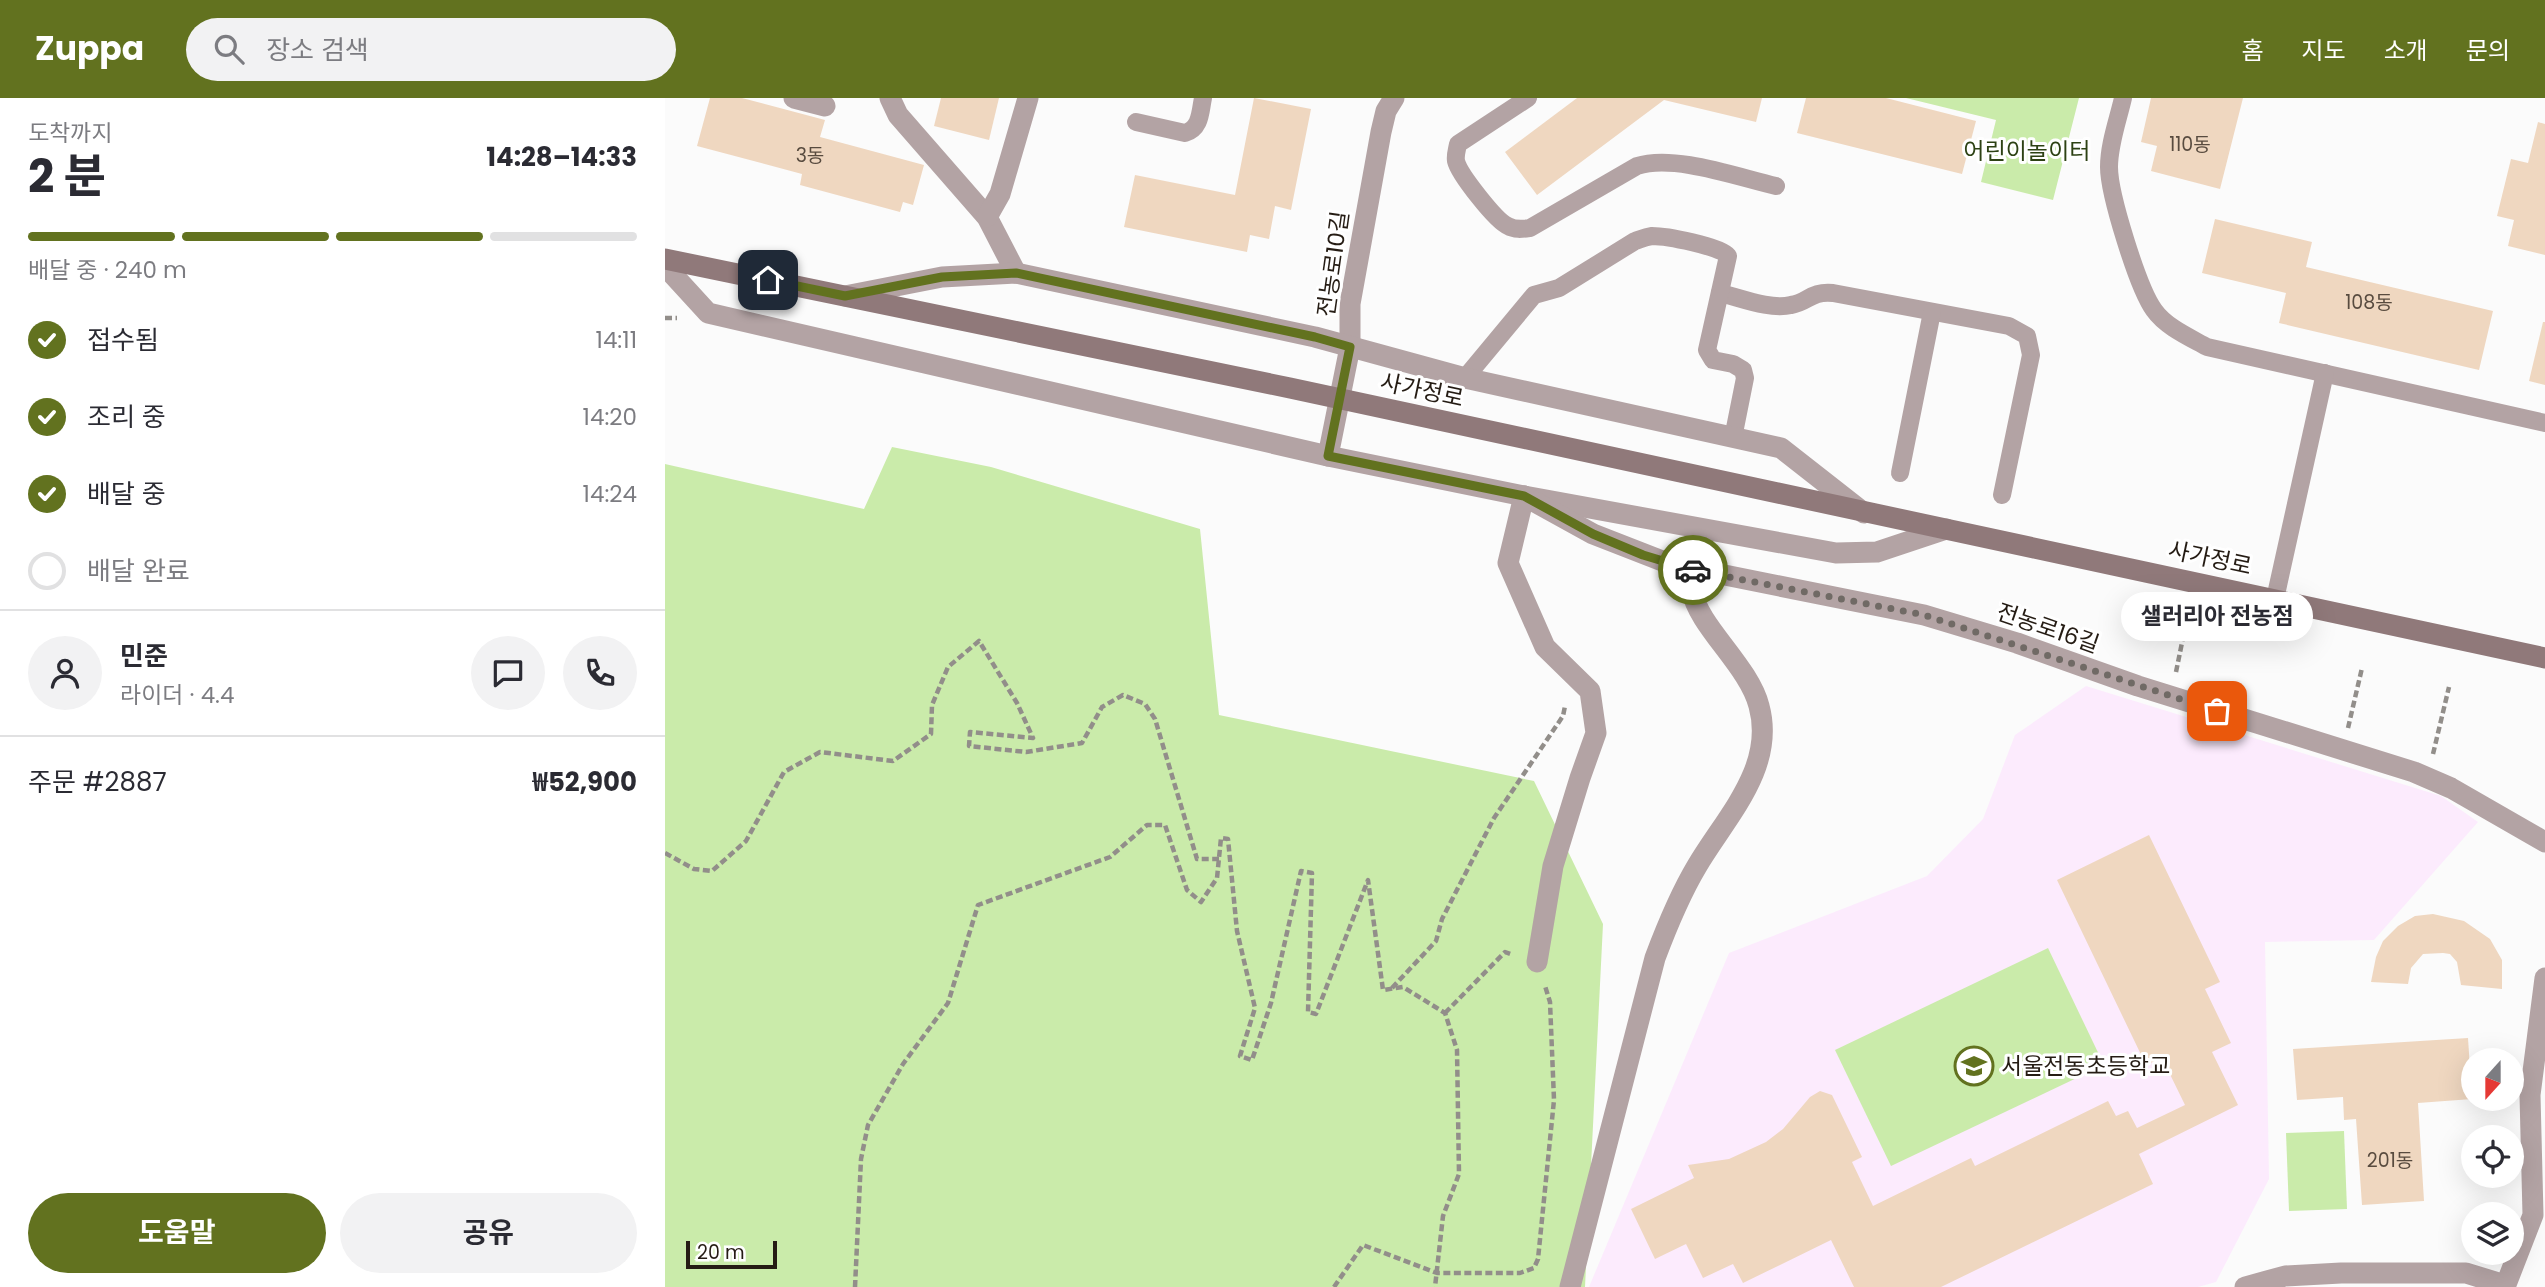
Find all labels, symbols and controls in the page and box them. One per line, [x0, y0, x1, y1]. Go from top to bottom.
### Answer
search box [186, 18, 676, 81]
text: Zuppa [35, 25, 144, 72]
icon: search [210, 30, 248, 68]
text: 장소 검색 [266, 32, 369, 68]
text: 홈 [2241, 34, 2263, 67]
text: 지도 [2301, 34, 2346, 67]
text: 소개 [2384, 34, 2428, 67]
text: 문의 [2466, 34, 2510, 67]
text: 도착까지 [28, 117, 113, 149]
house number: 110동 [2169, 131, 2211, 158]
park label: 어린이놀이터 [1964, 135, 2090, 167]
text: 14:28–14:33 [486, 139, 637, 175]
house number: 3동 [796, 142, 824, 169]
text: 2 분 [28, 144, 106, 208]
street label: 전농로10길 [1310, 209, 1356, 319]
pin [738, 250, 798, 310]
text: 배달 중 · 240 m [28, 254, 187, 286]
icon: home [749, 261, 787, 299]
house number: 108동 [2345, 289, 2393, 316]
icon: check [28, 321, 66, 359]
text: 접수됨 [87, 322, 159, 358]
text: 14:11 [596, 324, 637, 356]
street label: 사가정로 [1377, 366, 1467, 414]
icon: check [28, 398, 66, 436]
text: 조리 중 [87, 399, 166, 435]
text: 14:20 [583, 401, 637, 433]
icon: check [28, 475, 66, 513]
text: 배달 중 [87, 476, 166, 512]
text: 14:24 [583, 478, 637, 510]
street label: 사가정로 [2165, 534, 2255, 582]
courier [1658, 535, 1728, 605]
icon: car [1674, 551, 1712, 589]
text: 배달 완료 [87, 553, 190, 589]
callout: 샐러리아 전농점 [2121, 592, 2313, 641]
street label: 전농로16길 [1992, 596, 2104, 660]
text: 샐러리아 전농점 [2141, 600, 2294, 632]
button: person [28, 636, 102, 710]
button: chat [471, 636, 545, 710]
button: phone [563, 636, 637, 710]
text: 민준 [120, 638, 168, 674]
text: 라이더 · 4.4 [120, 679, 234, 711]
pin [2187, 681, 2247, 741]
icon: bag [2198, 692, 2236, 730]
text: 주문 #2887 [28, 764, 167, 800]
text: ₩52,900 [533, 764, 637, 800]
school or university icon: 서울전동초등학교 [1953, 1045, 1995, 1087]
north arrow [2461, 1048, 2523, 1111]
map controls [2461, 1048, 2524, 1265]
place label: 서울전동초등학교 [2001, 1050, 2170, 1082]
button: locate [2461, 1125, 2524, 1188]
house number: 201동 [2367, 1147, 2413, 1174]
button: 도움말 [28, 1193, 326, 1273]
button: 공유 [340, 1193, 637, 1273]
button: layers [2461, 1202, 2524, 1265]
scale bar [686, 1238, 777, 1270]
text: 20 m [697, 1239, 745, 1266]

